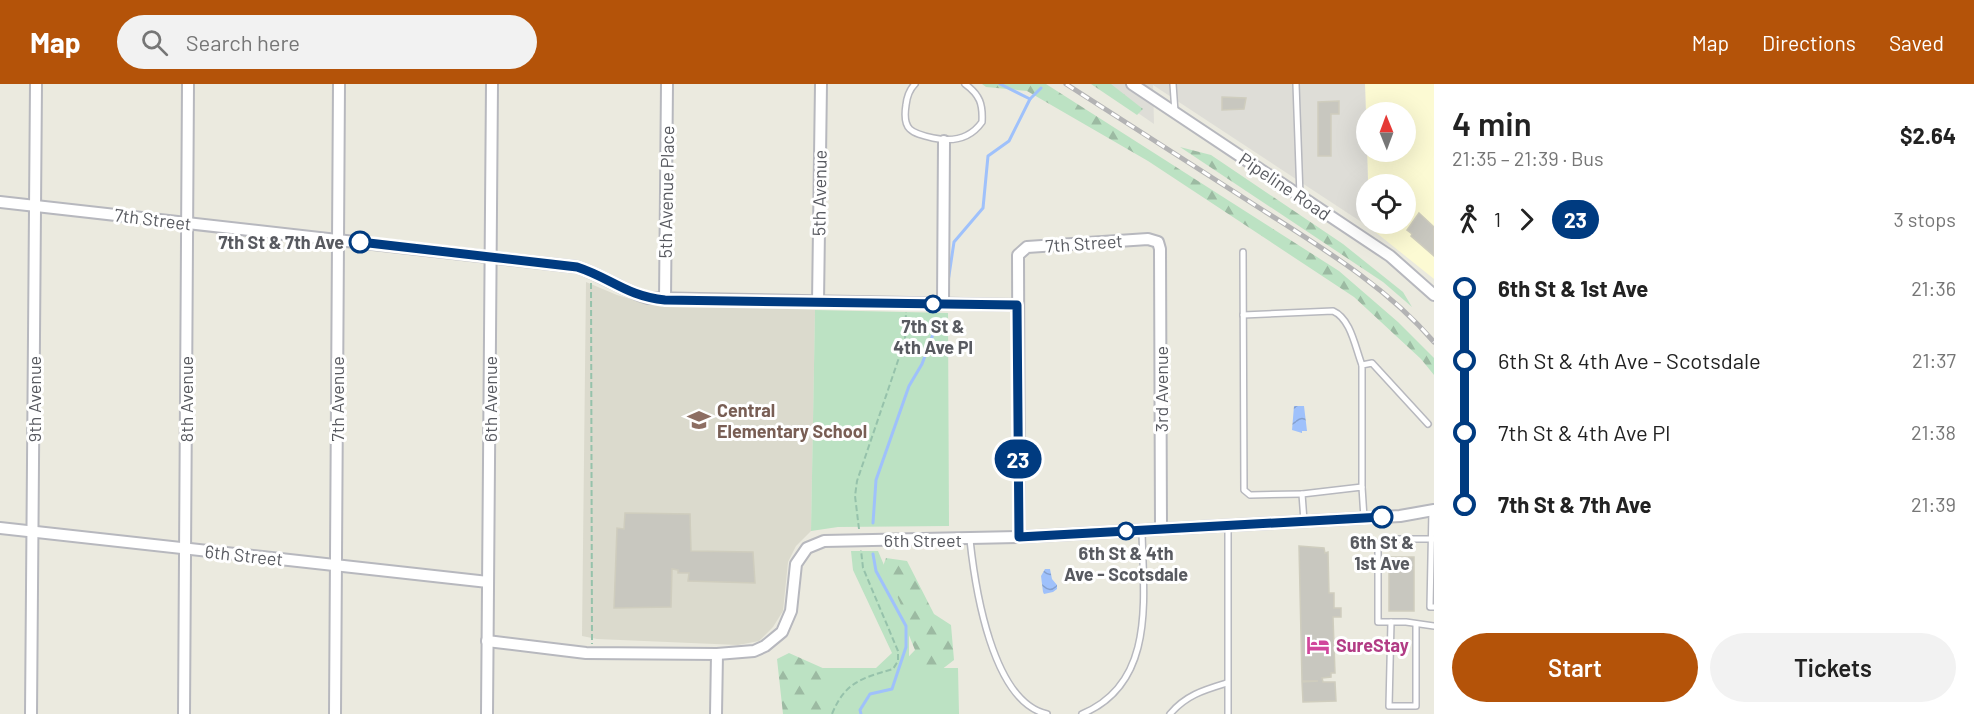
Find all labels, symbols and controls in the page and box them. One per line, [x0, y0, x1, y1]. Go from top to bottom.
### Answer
search box [117, 15, 537, 69]
text: Map [30, 25, 81, 59]
icon: search [138, 26, 171, 59]
text: Search here [186, 29, 300, 55]
text: Map [1692, 30, 1729, 55]
text: Directions [1762, 30, 1856, 55]
text: Saved [1889, 30, 1944, 55]
north arrow [1356, 102, 1416, 162]
map controls [1356, 102, 1416, 234]
text: 4 min [1452, 103, 1532, 143]
text: $2.64 [1900, 122, 1956, 148]
street label: 5th Avenue Place [654, 125, 678, 259]
text: 21:35 – 21:39 · Bus [1452, 146, 1604, 170]
street label: Pipeline Road [1235, 147, 1335, 225]
street label: 5th Avenue [807, 150, 831, 236]
button: locate [1356, 174, 1416, 234]
street label: 7th Street [113, 203, 193, 235]
icon: walk [1452, 203, 1485, 236]
icon: forward [1510, 203, 1543, 236]
text: 1 [1494, 207, 1501, 231]
text: 23 [1564, 207, 1587, 232]
text: 3 stops [1894, 207, 1956, 231]
street label: 7th Street [1045, 229, 1123, 257]
place label: 7th St & 7th Ave [218, 231, 344, 253]
marker: 7th St & 7th Ave [349, 231, 371, 253]
text: 6th St & 1st Ave [1498, 275, 1648, 301]
text: 21:36 [1911, 276, 1956, 300]
marker: 7th St & 4th Ave Pl [924, 295, 942, 313]
place label: 7th St & 4th Ave Pl [893, 315, 973, 358]
street label: 3rd Avenue [1150, 346, 1172, 432]
text: 6th St & 4th Ave - Scotsdale [1498, 347, 1761, 373]
text: 21:37 [1912, 348, 1956, 372]
street label: 9th Avenue [23, 356, 45, 442]
street label: 8th Avenue [175, 356, 197, 442]
street label: 7th Avenue [326, 356, 348, 442]
street label: 6th Avenue [479, 356, 501, 442]
place label: Central Elementary School [717, 399, 867, 442]
school or university icon: Central Elementary School [686, 407, 712, 433]
text: 7th St & 4th Ave Pl [1498, 419, 1670, 445]
text: 21:38 [1911, 420, 1956, 444]
line badge: 23 [991, 440, 1045, 478]
text: 23 [1007, 447, 1029, 472]
text: 7th St & 7th Ave [1498, 491, 1652, 517]
text: 21:39 [1911, 492, 1956, 516]
marker: 6th St & 1st Ave [1371, 506, 1393, 528]
marker: 6th St & 4th Ave - Scotsdale [1117, 522, 1135, 540]
street label: 6th Street [884, 529, 962, 551]
place label: 6th St & 1st Ave [1350, 531, 1414, 574]
street label: 6th Street [204, 540, 284, 570]
place label: 6th St & 4th Ave - Scotsdale [1064, 542, 1188, 585]
hotel icon: SureStay [1305, 632, 1331, 658]
button: Start [1452, 633, 1698, 702]
button: Tickets [1710, 633, 1956, 702]
place label: SureStay [1336, 634, 1409, 656]

